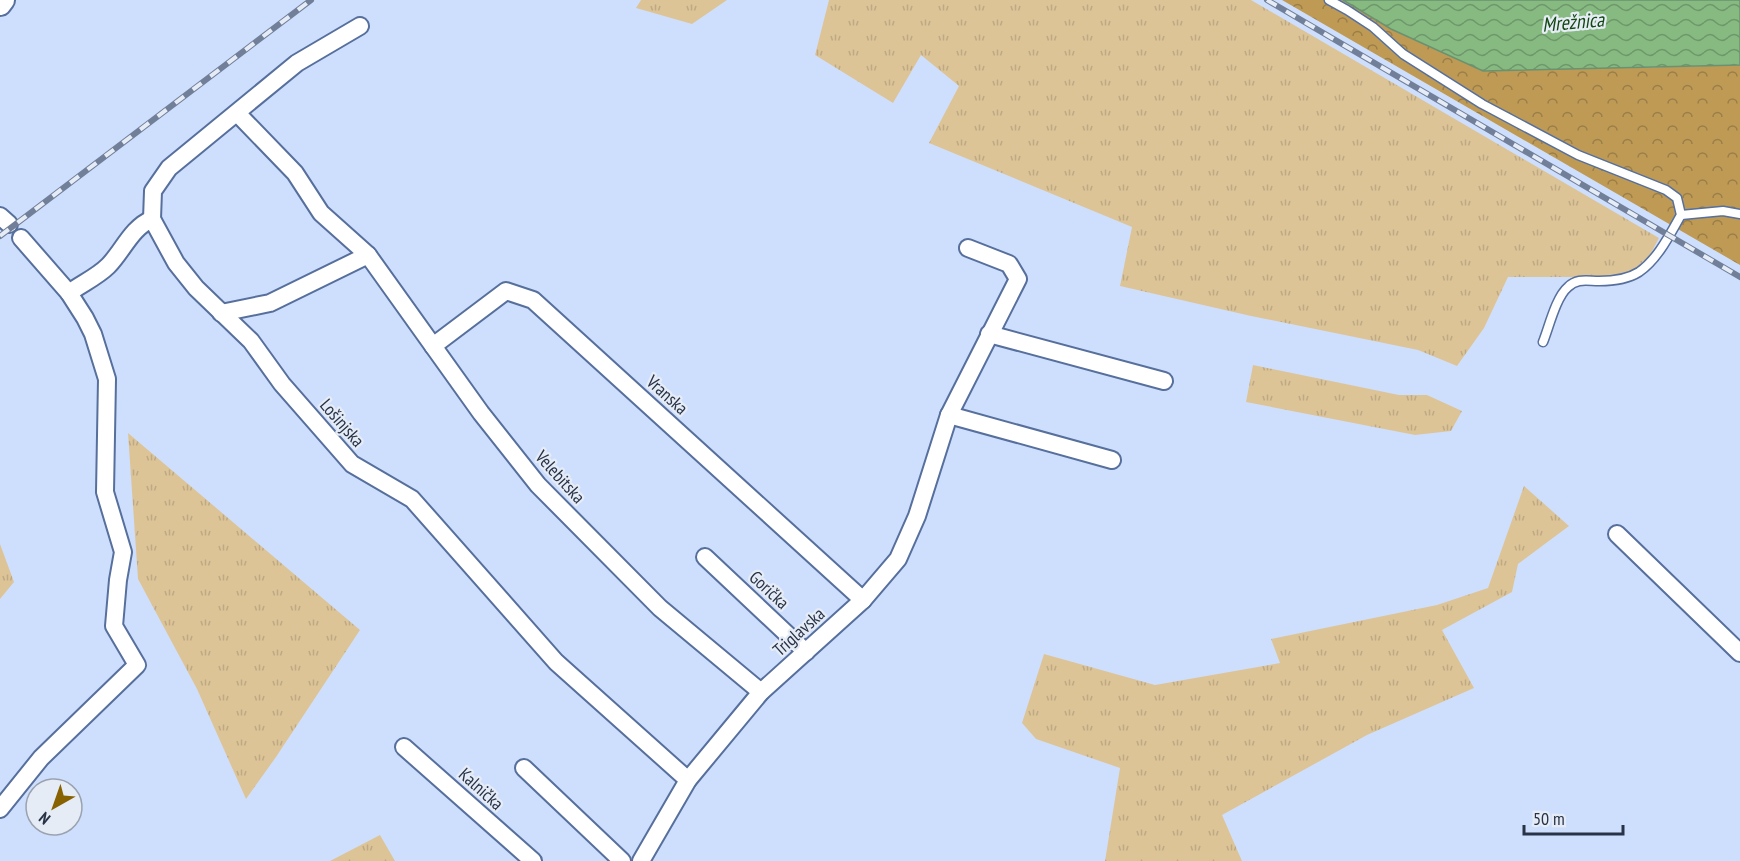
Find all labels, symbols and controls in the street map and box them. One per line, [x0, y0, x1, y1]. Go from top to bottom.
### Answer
water label: Mrežnica [1541, 6, 1606, 38]
street label: Vranska [641, 369, 693, 419]
street label: Lošinjska [315, 394, 370, 452]
street label: Velebitska [530, 445, 590, 508]
street label: Gorička [745, 566, 794, 614]
street label: Triglavska [768, 602, 829, 661]
street label: Kalnička [454, 763, 508, 815]
north arrow [24, 777, 84, 837]
scale bar [1524, 798, 1623, 836]
text: 50 m [1533, 807, 1565, 830]
text: N [35, 808, 54, 829]

